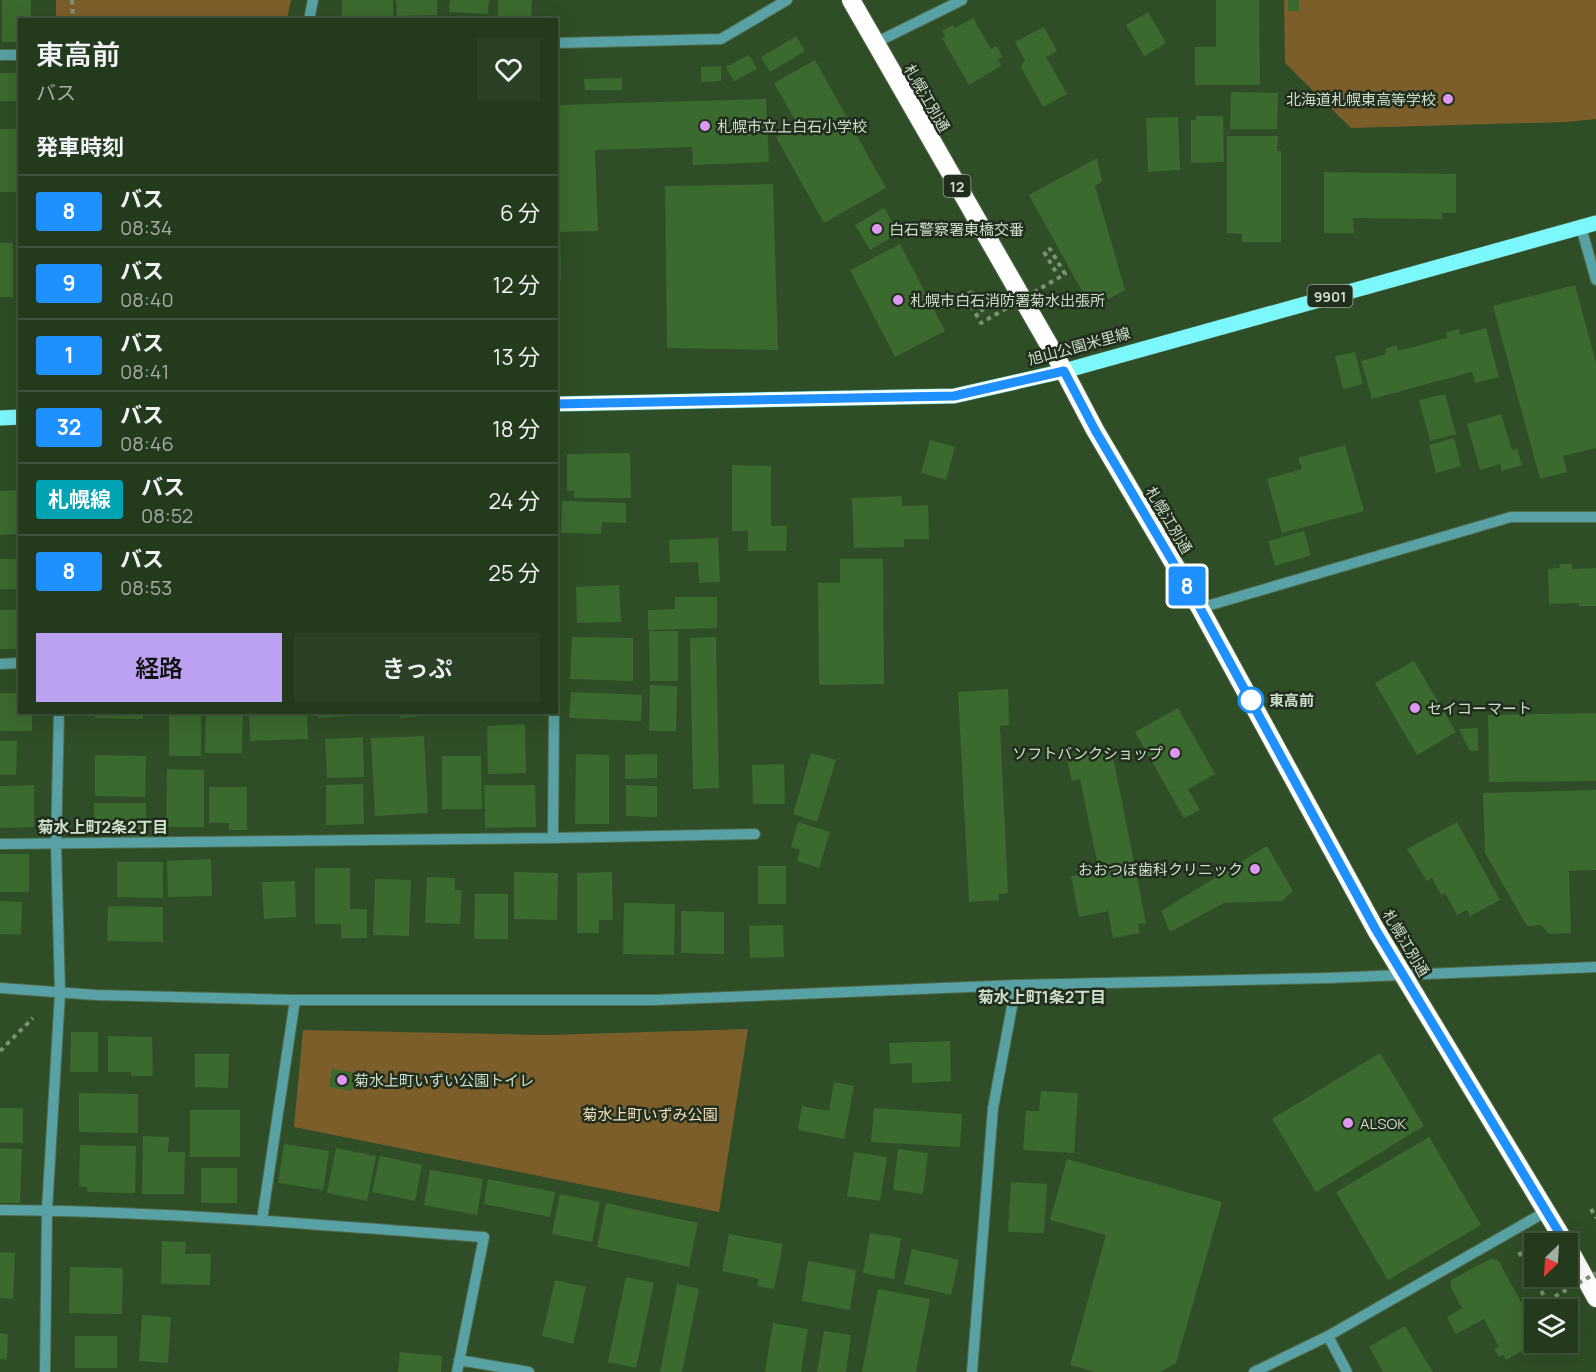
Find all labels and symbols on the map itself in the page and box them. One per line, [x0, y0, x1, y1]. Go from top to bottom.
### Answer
street label: 札幌江別通 [899, 60, 955, 136]
place label: 北海道札幌東高等学校 [1286, 89, 1436, 110]
marker: 北海道札幌東高等学校 [1441, 92, 1455, 106]
place label: 札幌市立上白石小学校 [717, 116, 867, 137]
marker: 札幌市立上白石小学校 [698, 119, 712, 133]
road number: 12 [944, 175, 970, 197]
place label: 白石警察署東橋交番 [889, 219, 1024, 240]
marker: 白石警察署東橋交番 [870, 222, 884, 236]
road number: 9901 [1308, 285, 1352, 307]
place label: 札幌市白石消防署菊水出張所 [910, 290, 1105, 311]
marker: 札幌市白石消防署菊水出張所 [891, 293, 905, 307]
street label: 旭山公園米里線 [1026, 322, 1132, 370]
street label: 札幌江別通 [1141, 482, 1197, 558]
line badge: 8 [1168, 566, 1206, 606]
marker: 東高前 [1238, 687, 1264, 713]
place label: 東高前 [1269, 690, 1314, 711]
place label: セイコーマート [1427, 698, 1532, 719]
marker: セイコーマート [1408, 701, 1422, 715]
place label: ソフトバンクショップ [1012, 743, 1163, 764]
marker: ソフトバンクショップ [1168, 746, 1182, 760]
district label: 菊水上町2条2丁目 [37, 816, 169, 838]
place label: おおつぼ歯科クリニック [1078, 859, 1243, 880]
marker: おおつぼ歯科クリニック [1248, 862, 1262, 876]
street label: 札幌江別通 [1378, 905, 1434, 981]
district label: 菊水上町1条2丁目 [978, 986, 1106, 1008]
place label: 菊水上町いずい公園トイレ [354, 1070, 534, 1091]
marker: 菊水上町いずい公園トイレ [335, 1073, 349, 1087]
park label: 菊水上町いずみ公園 [582, 1104, 718, 1125]
place label: ALSOK [1360, 1113, 1406, 1134]
marker: ALSOK [1341, 1116, 1355, 1130]
north arrow [1524, 1233, 1578, 1287]

